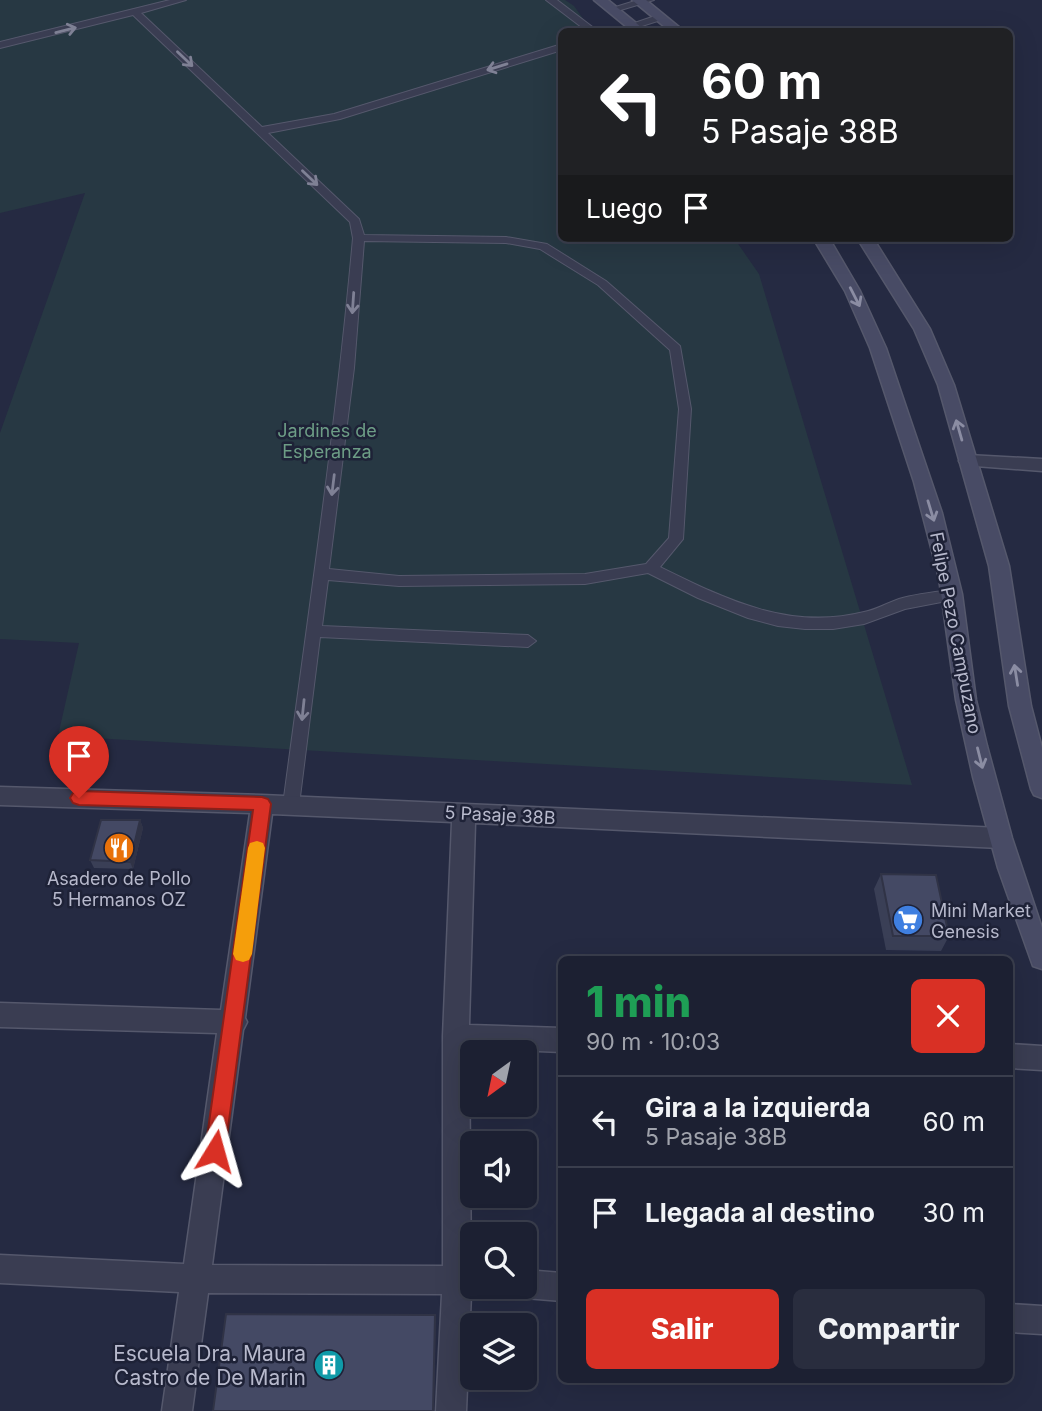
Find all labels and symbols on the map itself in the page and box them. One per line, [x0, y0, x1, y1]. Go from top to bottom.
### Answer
one-way arrow [55, 23, 77, 36]
one-way arrow [176, 51, 193, 68]
one-way arrow [486, 62, 508, 75]
one-way arrow [301, 170, 318, 187]
one-way arrow [848, 286, 862, 307]
one-way arrow [346, 291, 359, 314]
one-way arrow [951, 419, 964, 441]
park label: Jardines de Esperanza [277, 420, 377, 462]
one-way arrow [327, 473, 340, 495]
one-way arrow [926, 499, 939, 521]
street label: Felipe Pezo Campuzano [926, 530, 986, 736]
one-way arrow [1009, 664, 1022, 687]
one-way arrow [297, 698, 310, 721]
pin [49, 726, 109, 798]
one-way arrow [974, 746, 987, 769]
street label: 5 Pasaje 38B [444, 802, 556, 828]
restaurant icon: Asadero de Pollo 5 Hermanos OZ [102, 831, 136, 865]
place label: Asadero de Pollo 5 Hermanos OZ [47, 868, 191, 910]
place label: Mini Market Genesis [931, 900, 1031, 942]
supermarket icon: Mini Market Genesis [891, 903, 925, 937]
north arrow [460, 1040, 537, 1116]
position arrow [178, 1114, 252, 1188]
place label: Escuela Dra. Maura Castro de De Marin [113, 1341, 306, 1390]
building icon: Escuela Dra. Maura Castro de De Marin [312, 1348, 346, 1382]

